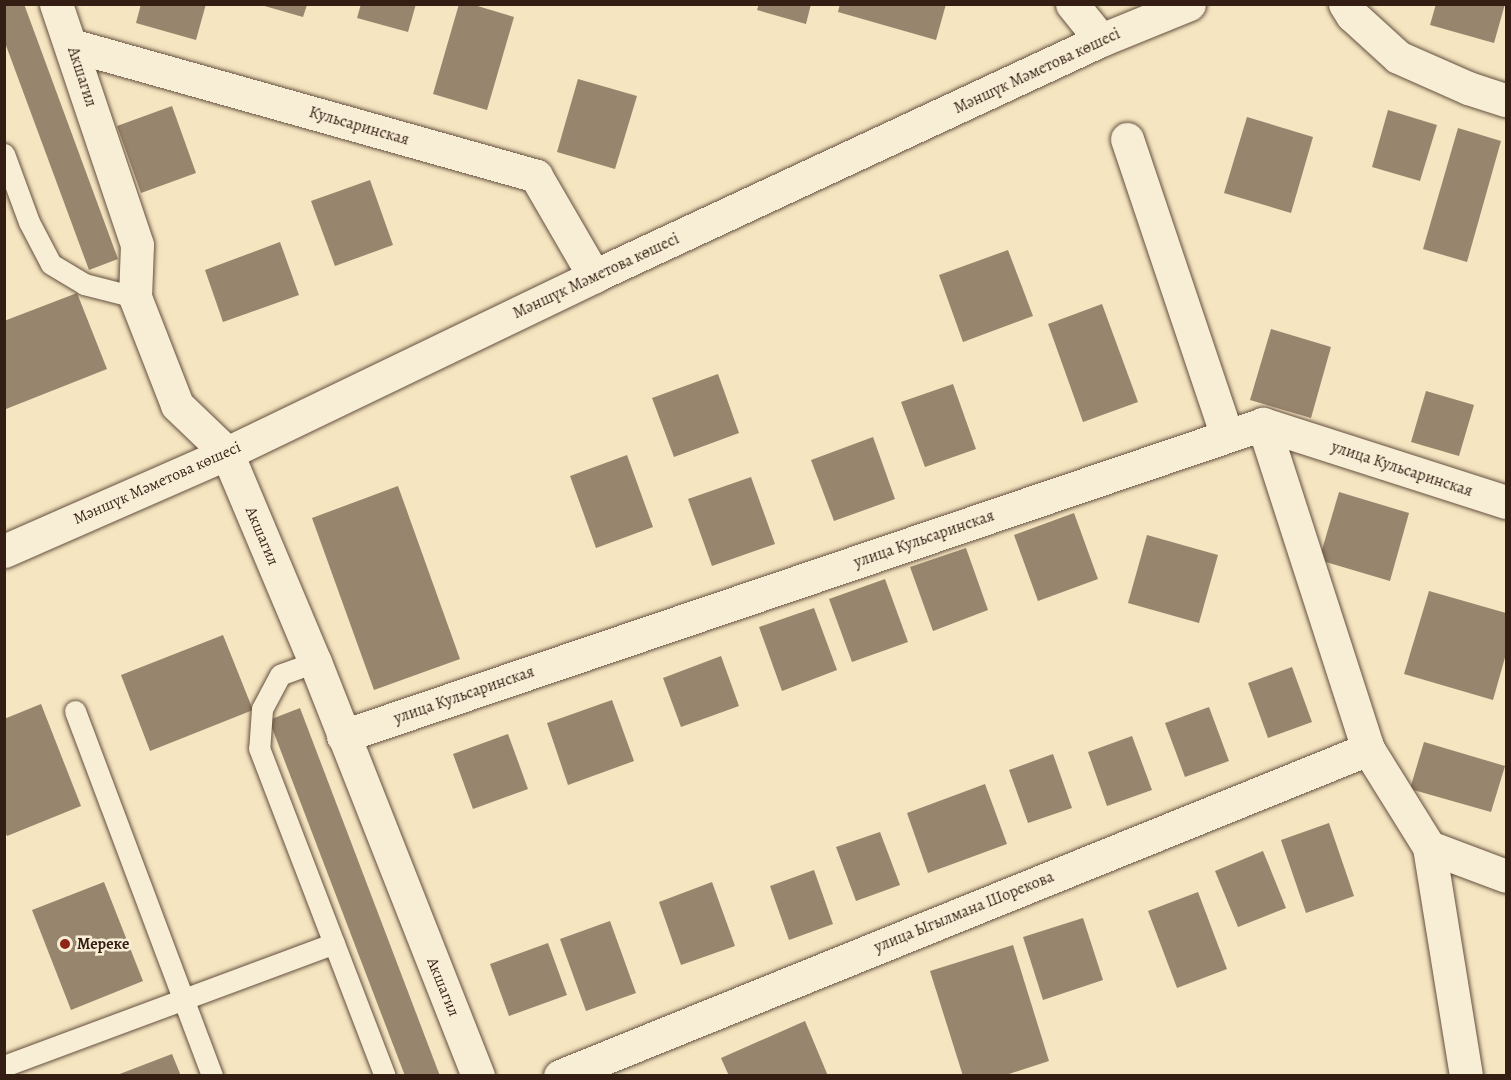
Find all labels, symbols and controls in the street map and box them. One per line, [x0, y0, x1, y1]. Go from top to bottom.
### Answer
street label: Мәншүк Мәметова көшесі [951, 24, 1123, 118]
street label: Акшагил [63, 45, 101, 109]
street label: Кульсаринская [307, 103, 411, 149]
street label: Мәншүк Мәметова көшесі [510, 229, 682, 323]
street label: Мәншүк Мәметова көшесі [70, 437, 244, 529]
street label: улица Кульсаринская [1329, 437, 1475, 501]
street label: Акшагил [241, 504, 283, 568]
street label: улица Кульсаринская [851, 506, 997, 572]
street label: улица Кульсаринская [391, 662, 537, 728]
street label: улица Ыгылмана Шорекова [871, 867, 1057, 957]
place label: Мереке [77, 934, 129, 954]
marker: Мереке [58, 937, 72, 951]
street label: Акшагил [423, 955, 463, 1019]

